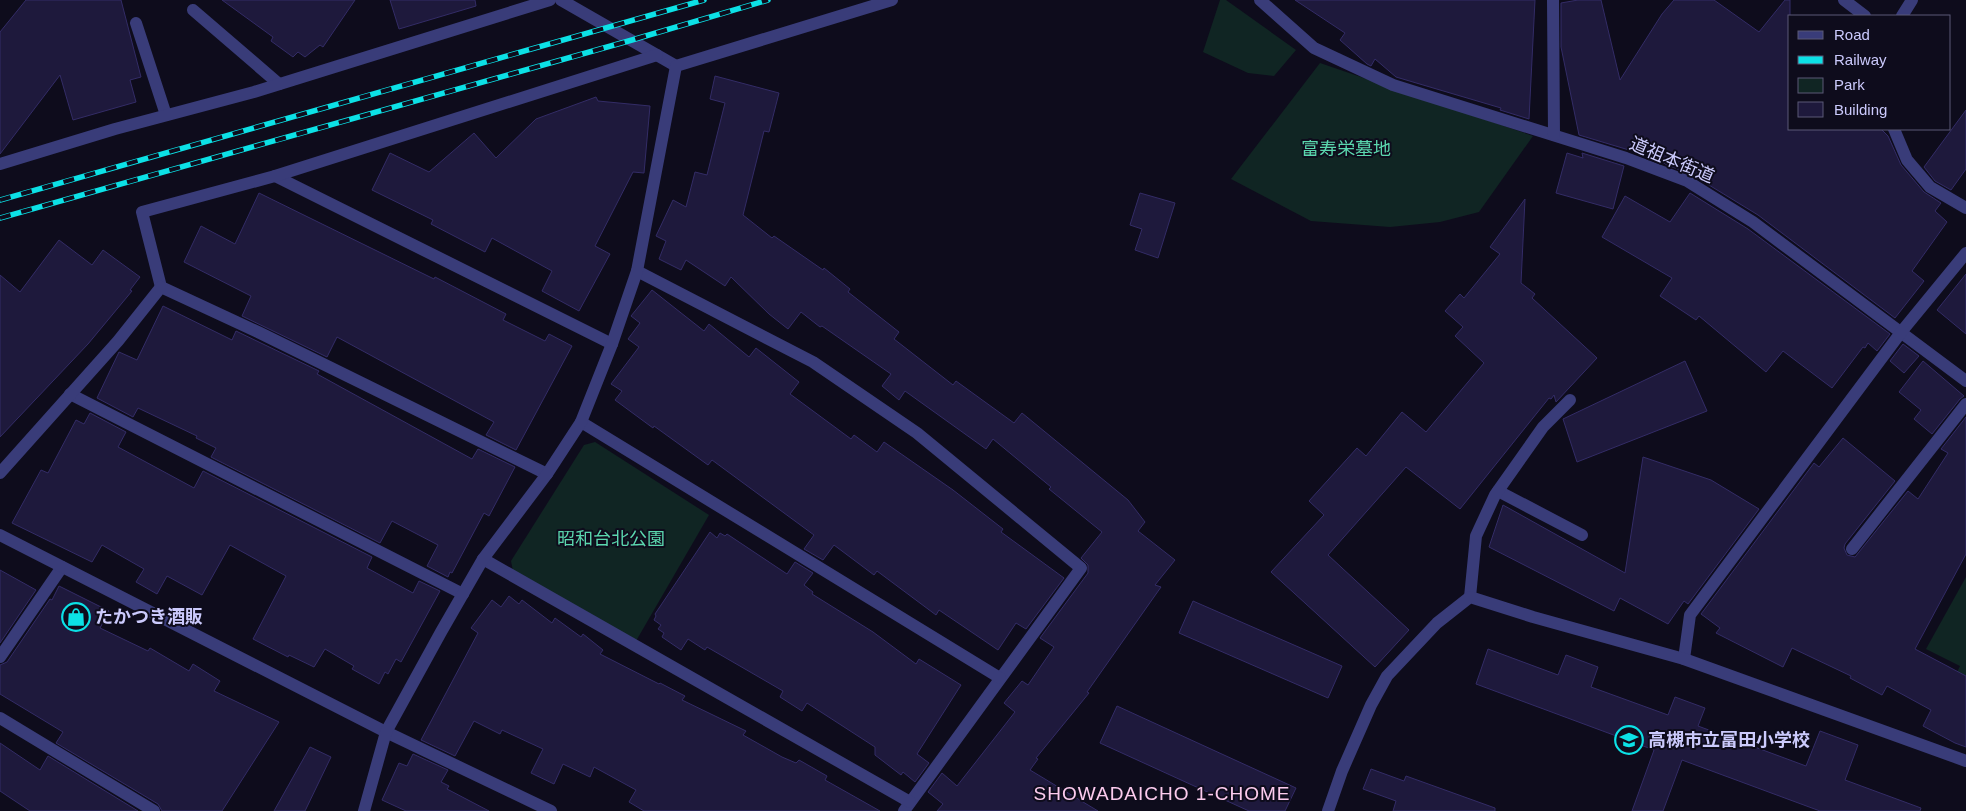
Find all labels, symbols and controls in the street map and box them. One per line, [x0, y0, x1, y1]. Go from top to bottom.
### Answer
legend [1788, 15, 1951, 130]
text: Road [1834, 26, 1870, 43]
text: Railway [1834, 51, 1887, 68]
text: Park [1834, 76, 1865, 93]
text: Building [1834, 101, 1887, 118]
street label: 道祖本街道 [1627, 133, 1717, 187]
park label: 富寿栄墓地 [1301, 139, 1391, 159]
park label: 昭和台北公園 [557, 529, 665, 549]
shop icon: たかつき酒販 [61, 602, 91, 632]
place label: たかつき酒販 [95, 607, 203, 627]
school or university icon: 高槻市立富田小学校 [1614, 725, 1644, 755]
place label: 高槻市立富田小学校 [1648, 730, 1810, 750]
district label: SHOWADAICHO 1-CHOME [1034, 783, 1290, 804]

